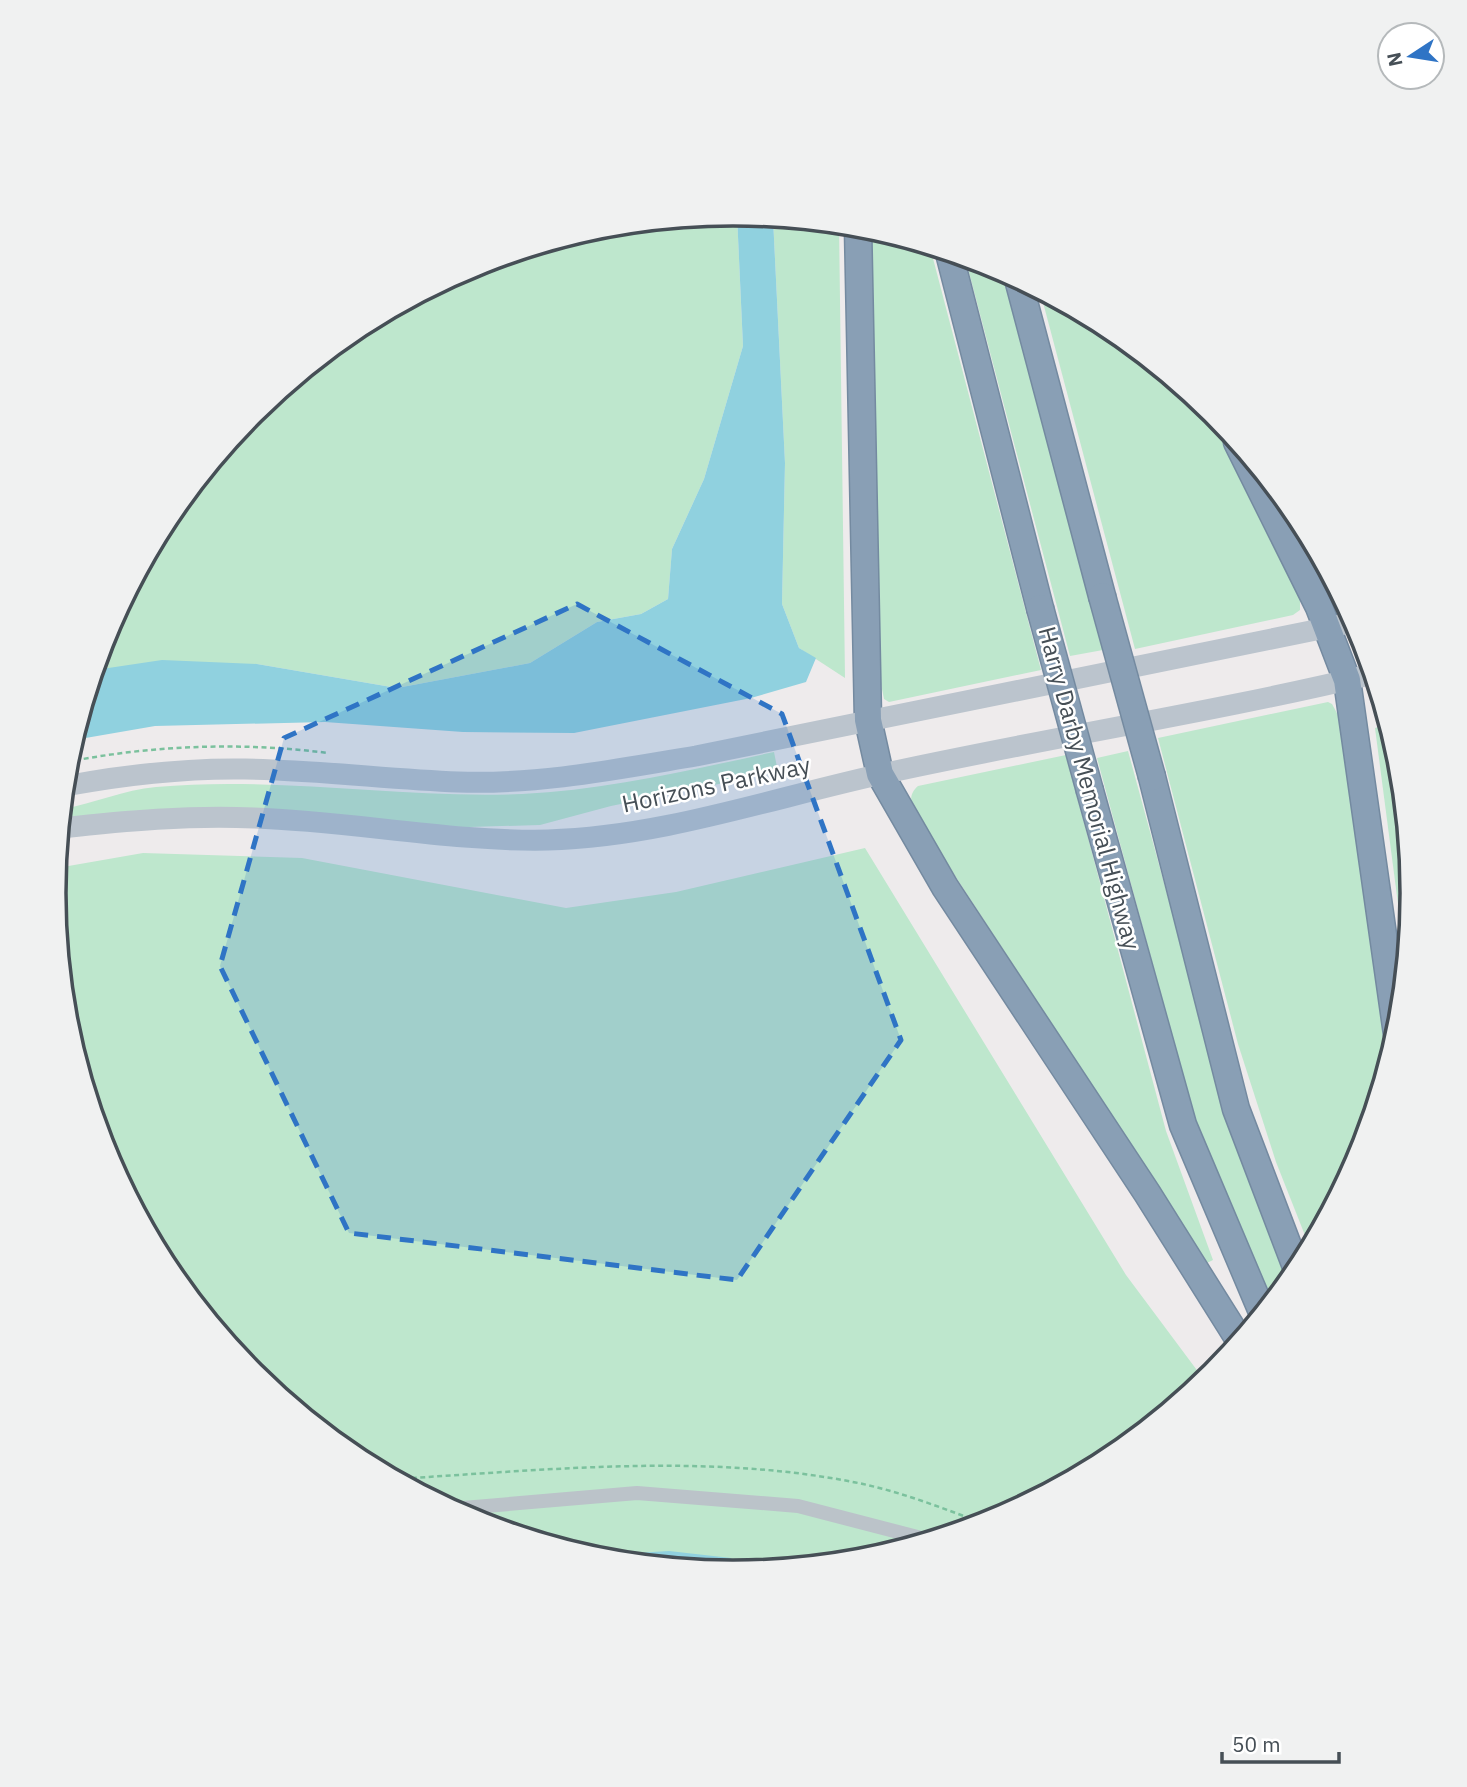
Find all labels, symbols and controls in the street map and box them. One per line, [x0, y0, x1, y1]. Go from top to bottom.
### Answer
north arrow [1376, 21, 1446, 91]
text: N [1381, 50, 1408, 69]
street label: Harry Darby Memorial Highway [1031, 623, 1149, 953]
street label: Horizons Parkway [619, 748, 813, 820]
scale bar [1222, 1720, 1339, 1764]
text: 50 m [1232, 1730, 1281, 1758]

